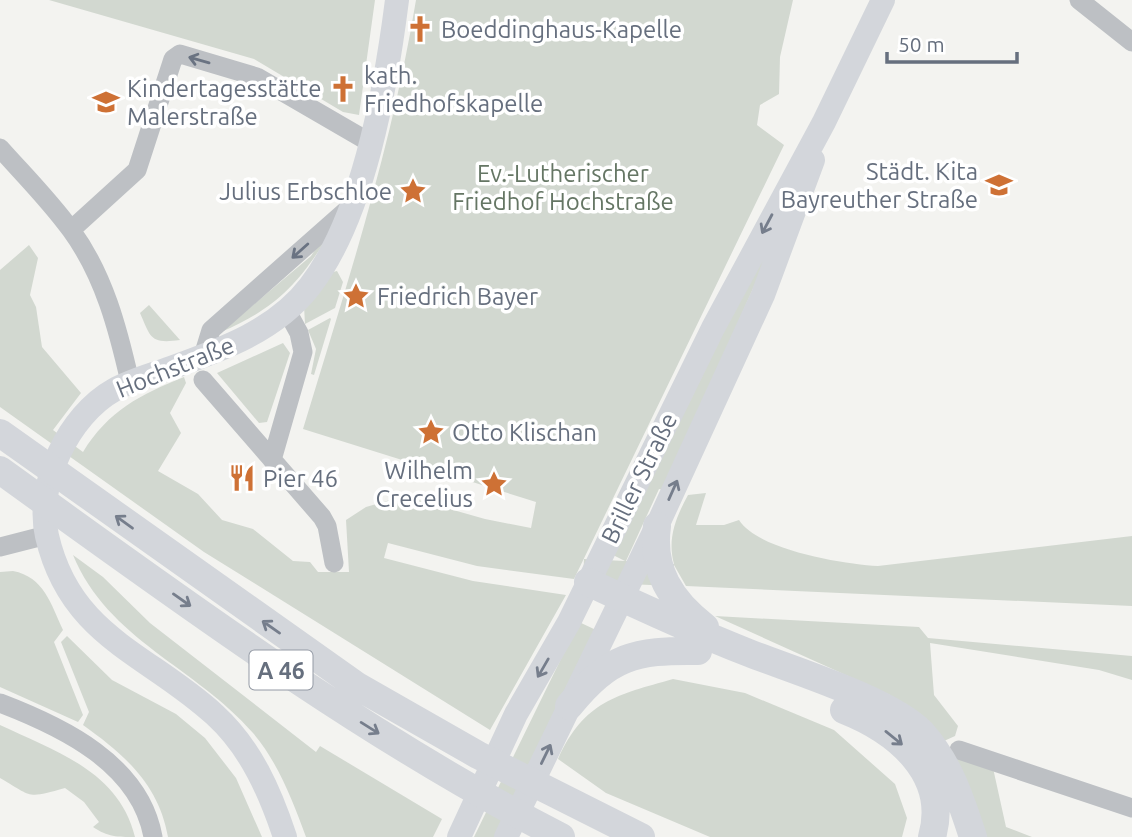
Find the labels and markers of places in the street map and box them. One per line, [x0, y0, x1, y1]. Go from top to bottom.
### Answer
church icon: Boeddinghaus-Kapelle [405, 14, 435, 44]
place label: Boeddinghaus-Kapelle [441, 16, 682, 43]
place label: kath. Friedhofskapelle [364, 62, 543, 117]
church icon: kath. Friedhofskapelle [328, 74, 358, 104]
place label: Kindertagesstätte Malerstraße [127, 75, 321, 130]
school or university icon: Kindertagesstätte Malerstraße [91, 87, 121, 117]
place label: Städt. Kita Bayreuther Straße [781, 158, 978, 213]
school or university icon: Städt. Kita Bayreuther Straße [984, 170, 1014, 200]
place icon: Julius Erbschloe [398, 176, 428, 206]
place label: Julius Erbschloe [219, 178, 392, 205]
place icon: Friedrich Bayer [341, 281, 371, 311]
place label: Friedrich Bayer [377, 283, 538, 310]
place icon: Otto Klischan [416, 417, 446, 447]
place label: Otto Klischan [452, 419, 597, 446]
place label: Wilhelm Crecelius [375, 457, 473, 512]
restaurant icon: Pier 46 [227, 463, 257, 493]
place label: Pier 46 [263, 465, 338, 492]
place icon: Wilhelm Crecelius [479, 469, 509, 499]

